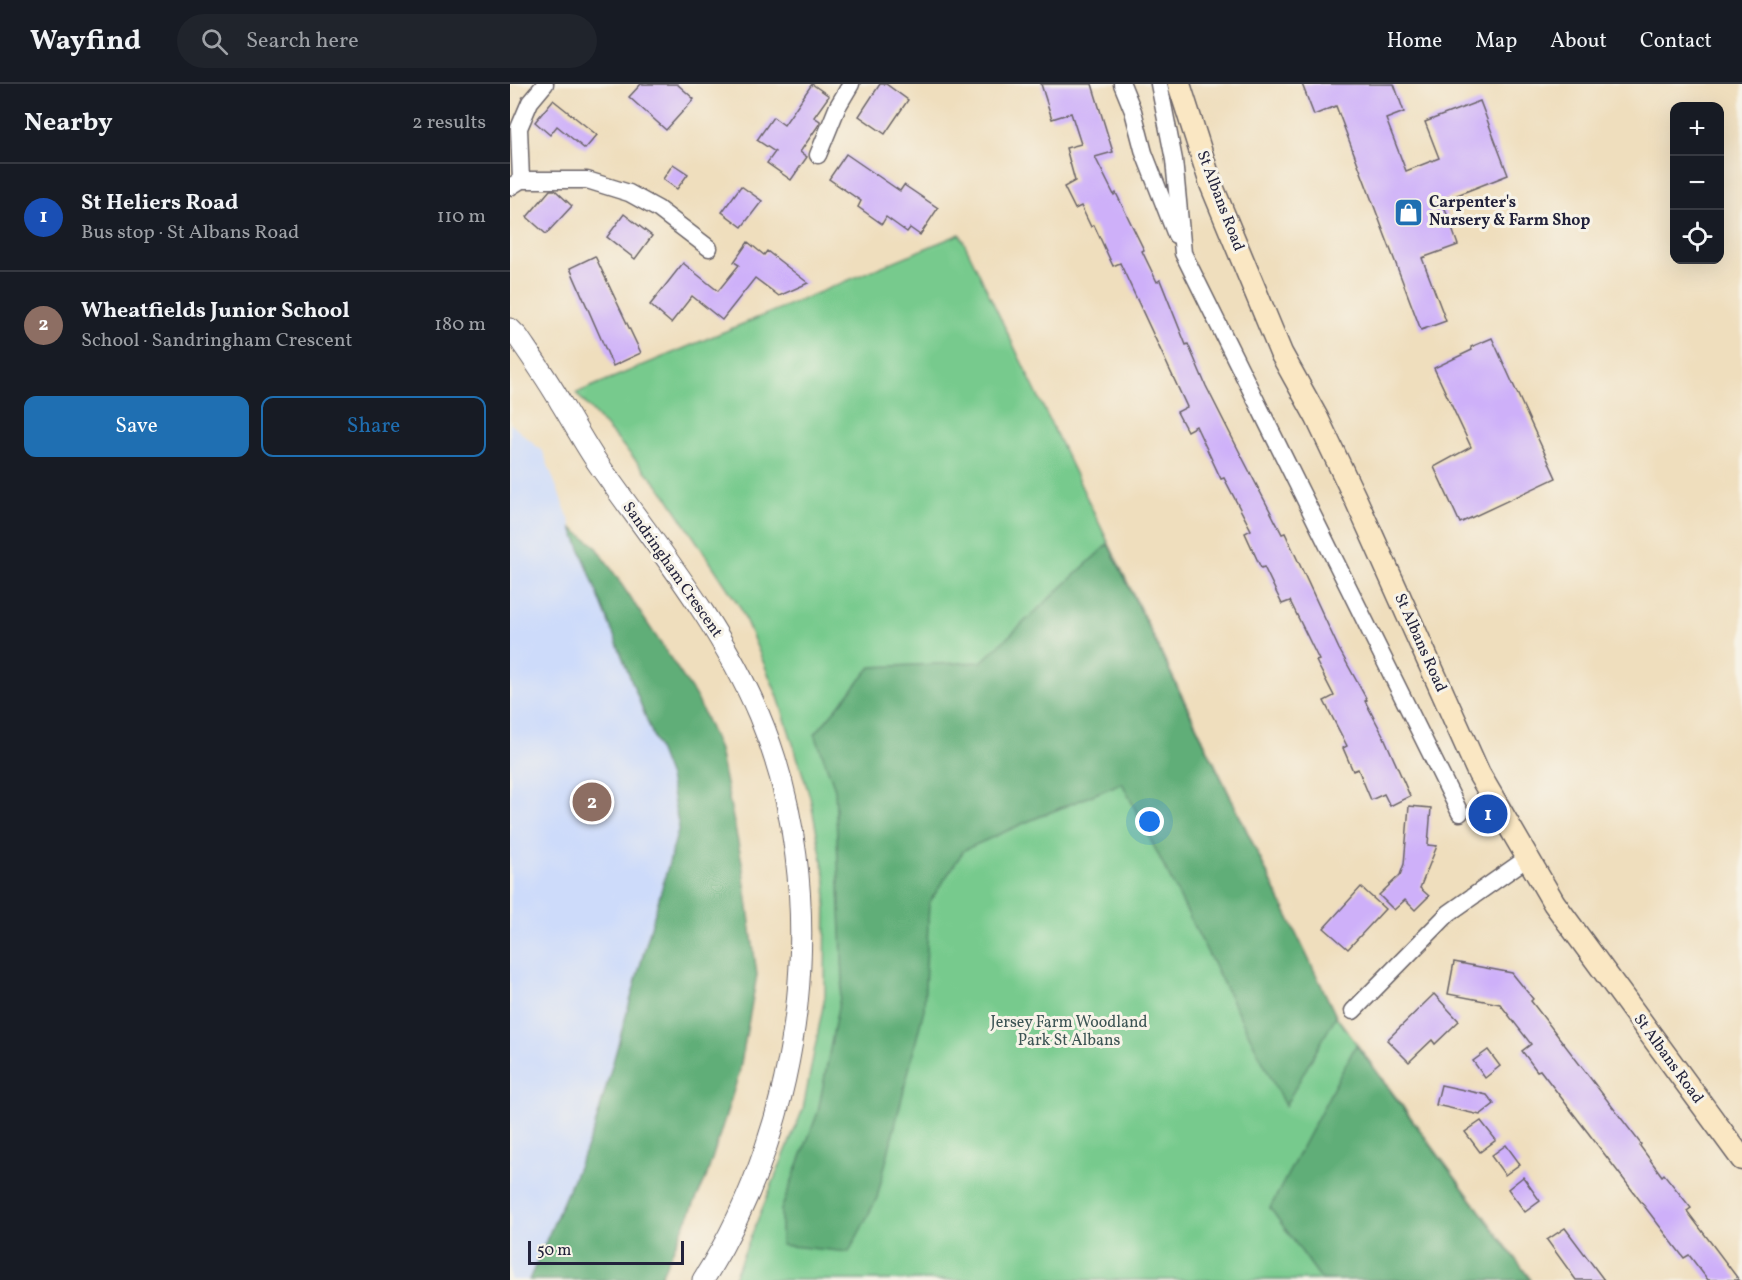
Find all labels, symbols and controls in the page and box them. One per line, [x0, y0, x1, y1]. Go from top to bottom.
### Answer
search box [177, 14, 597, 68]
text: Wayfind [30, 22, 141, 61]
icon: search [198, 25, 231, 58]
text: Search here [246, 26, 359, 57]
text: Home [1387, 27, 1442, 56]
text: Map [1475, 27, 1517, 56]
text: About [1550, 27, 1607, 56]
text: Contact [1640, 27, 1712, 56]
map controls [1670, 102, 1724, 264]
button: + [1670, 102, 1724, 156]
text: Nearby [24, 105, 113, 141]
text: 2 results [412, 109, 486, 137]
street label: St Albans Road [1191, 148, 1249, 254]
button: − [1670, 156, 1724, 210]
text: St Heliers Road [81, 188, 238, 219]
place label: Carpenter's Nursery & Farm Shop [1429, 192, 1590, 232]
shop icon: Carpenter's Nursery & Farm Shop [1392, 196, 1424, 228]
text: 1 [39, 203, 48, 231]
text: 110 m [437, 203, 486, 231]
button: locate [1670, 210, 1724, 264]
text: Bus stop · St Albans Road [81, 219, 299, 247]
text: Wheatfields Junior School [81, 296, 350, 327]
text: 2 [38, 311, 49, 339]
text: 180 m [434, 311, 486, 339]
text: School · Sandringham Crescent [81, 327, 353, 355]
button: Save [24, 396, 249, 457]
button: Share [261, 396, 486, 457]
street label: Sandringham Crescent [617, 498, 727, 643]
street label: St Albans Road [1388, 590, 1452, 696]
pin: 2 [572, 780, 611, 824]
pin: 1 [1468, 792, 1508, 836]
your location [1135, 807, 1164, 836]
street label: St Albans Road [1628, 1010, 1708, 1108]
park label: Jersey Farm Woodland Park St Albans [990, 1012, 1148, 1052]
scale bar [528, 1238, 684, 1266]
text: 50 m [537, 1240, 571, 1262]

